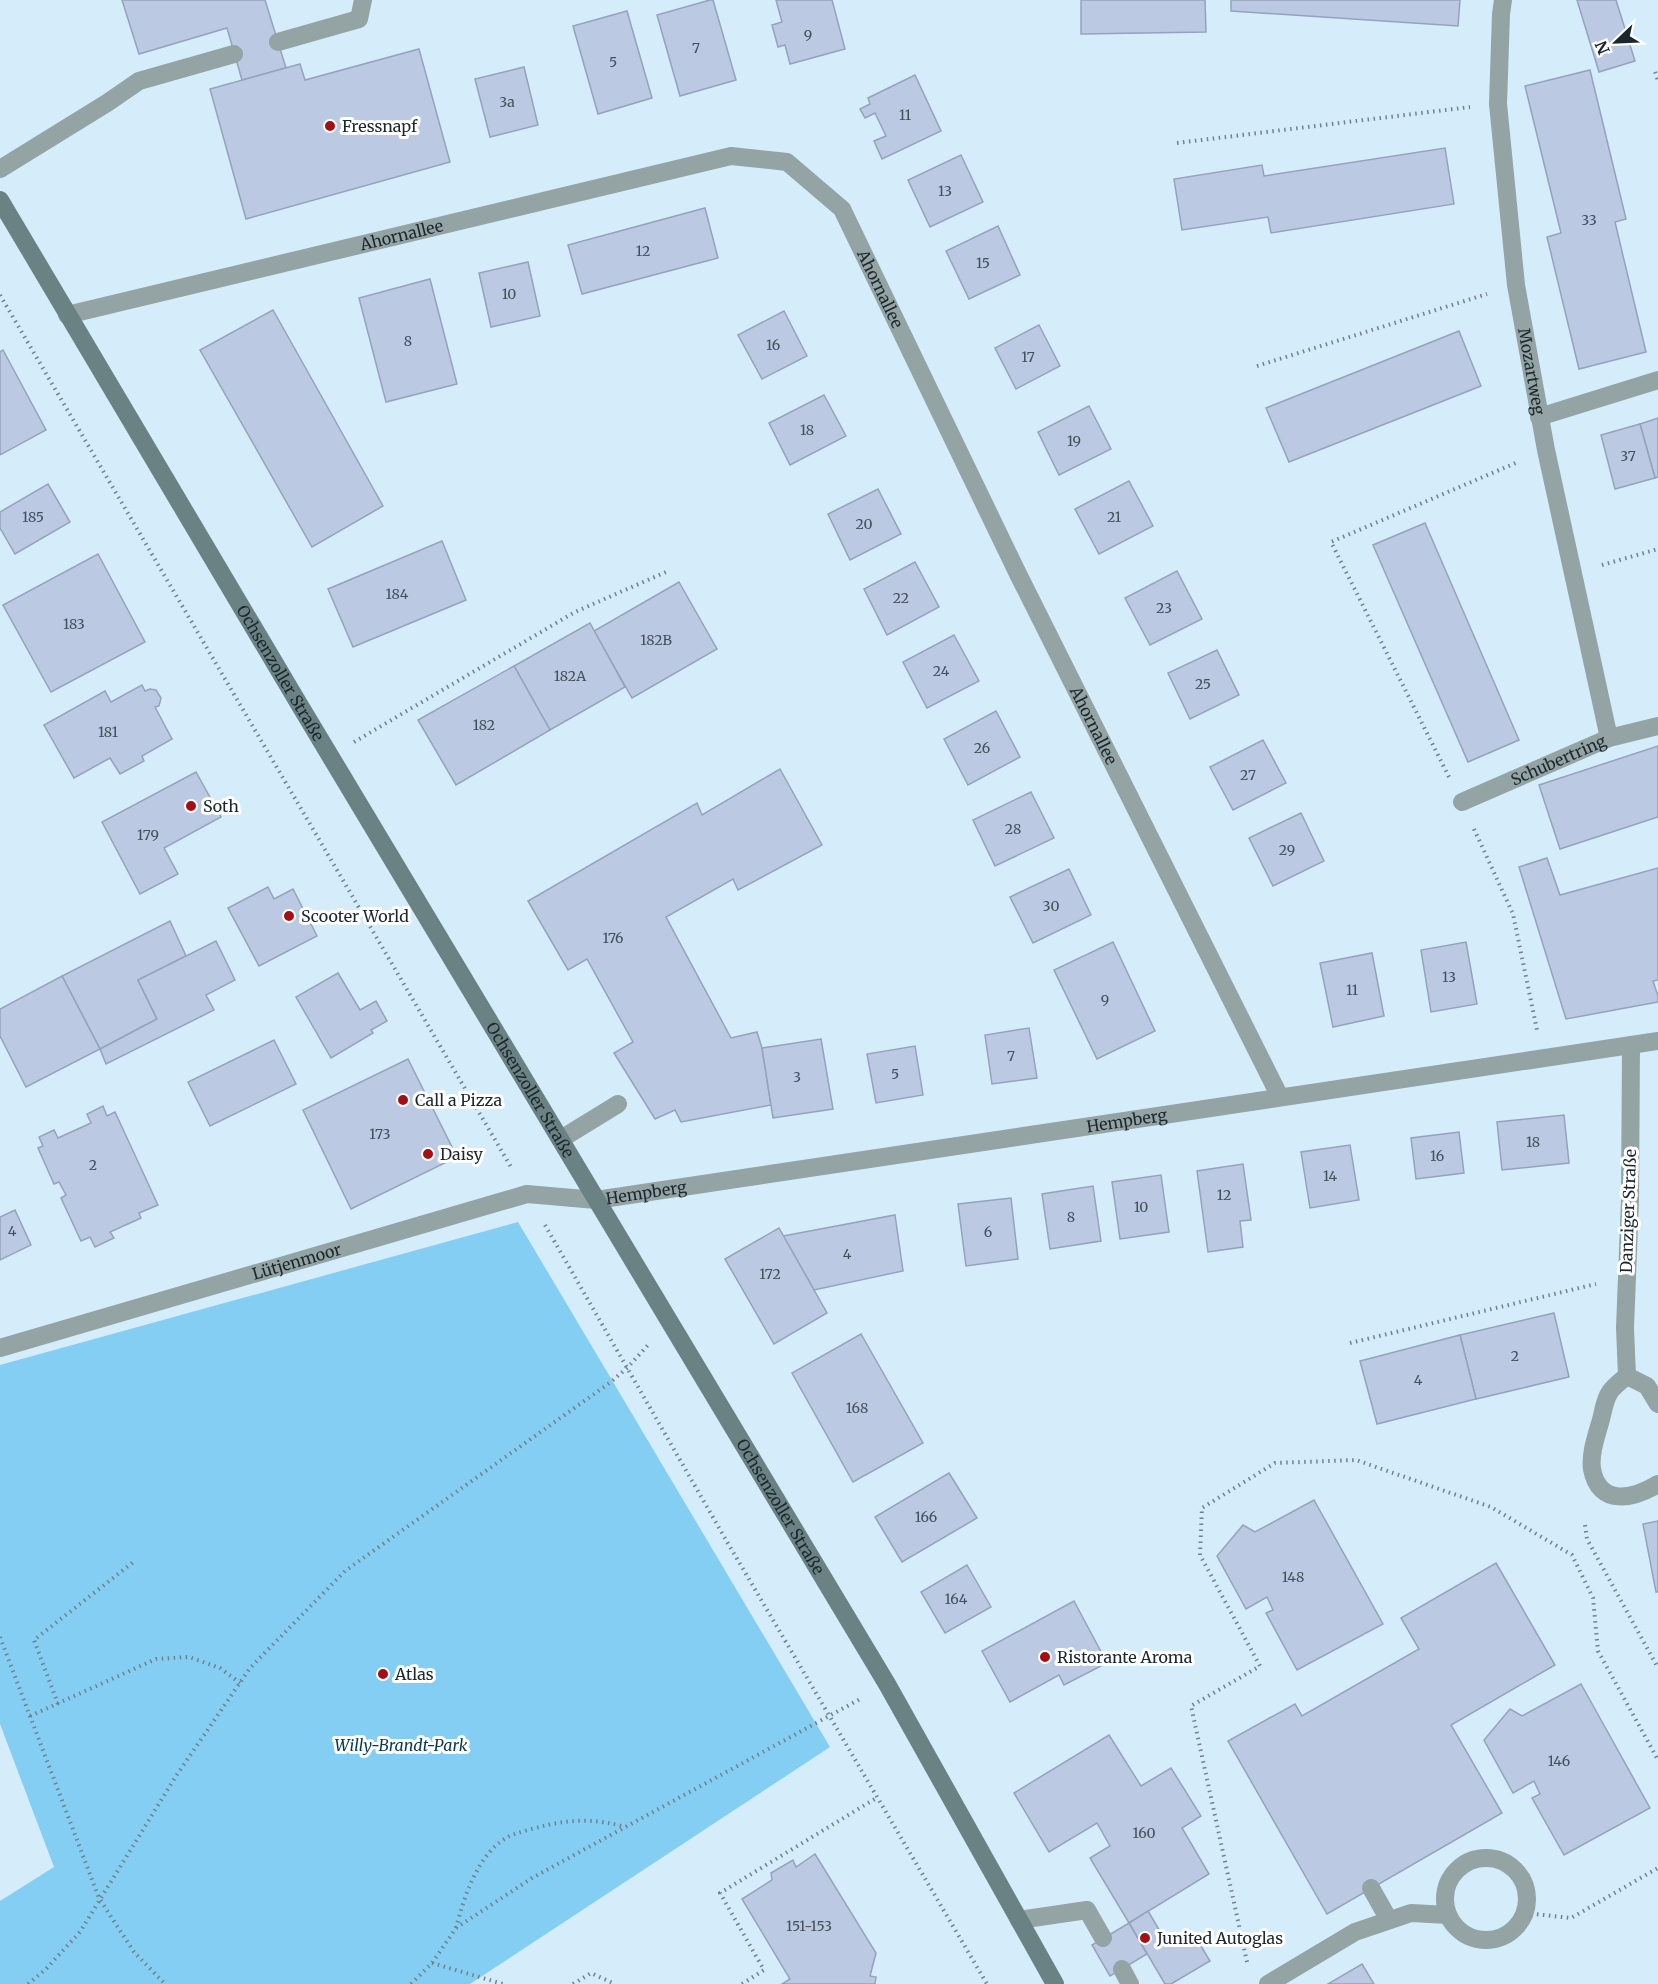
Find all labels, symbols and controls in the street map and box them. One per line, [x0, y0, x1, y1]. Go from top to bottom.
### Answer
north arrow [1586, 12, 1646, 72]
house number: 9 [804, 26, 812, 44]
text: N [1590, 38, 1614, 58]
house number: 7 [692, 39, 700, 57]
house number: 5 [609, 53, 617, 71]
house number: 3a [499, 93, 515, 111]
house number: 11 [899, 106, 911, 124]
place label: Fressnapf [342, 116, 418, 136]
marker: Fressnapf [323, 119, 337, 133]
house number: 13 [938, 182, 952, 200]
house number: 33 [1581, 211, 1597, 229]
street label: Ahornallee [357, 215, 445, 255]
house number: 12 [636, 242, 650, 260]
street label: Ahornallee [853, 245, 908, 331]
house number: 15 [976, 254, 990, 272]
house number: 10 [502, 285, 516, 303]
street label: Mozartweg [1514, 327, 1549, 417]
house number: 8 [404, 332, 412, 350]
house number: 16 [766, 336, 780, 354]
house number: 17 [1021, 348, 1035, 366]
house number: 18 [800, 421, 814, 439]
house number: 19 [1067, 432, 1081, 450]
house number: 37 [1620, 447, 1636, 465]
house number: 185 [22, 508, 44, 526]
house number: 21 [1107, 508, 1121, 526]
house number: 20 [855, 515, 873, 533]
house number: 184 [386, 585, 409, 603]
house number: 22 [893, 589, 909, 607]
house number: 23 [1156, 599, 1172, 617]
street label: Ochsenzoller Straße [233, 601, 329, 745]
house number: 183 [63, 615, 85, 633]
house number: 182B [640, 631, 672, 649]
house number: 24 [933, 662, 950, 680]
house number: 182A [554, 667, 586, 685]
house number: 25 [1195, 675, 1211, 693]
street label: Ahornallee [1066, 682, 1122, 768]
house number: 182 [473, 716, 495, 734]
house number: 181 [98, 723, 118, 741]
street label: Schubertring [1508, 730, 1609, 790]
house number: 26 [974, 739, 990, 757]
house number: 27 [1240, 766, 1256, 784]
place label: Soth [203, 796, 239, 816]
marker: Soth [184, 799, 198, 813]
house number: 28 [1005, 820, 1021, 838]
house number: 179 [137, 826, 159, 844]
house number: 29 [1279, 841, 1295, 859]
house number: 30 [1043, 897, 1059, 915]
place label: Scooter World [301, 906, 409, 926]
marker: Scooter World [282, 909, 296, 923]
house number: 176 [602, 929, 624, 947]
house number: 13 [1442, 968, 1456, 986]
house number: 11 [1346, 981, 1358, 999]
house number: 9 [1101, 991, 1109, 1009]
street label: Ochsenzoller Straße [482, 1018, 579, 1161]
house number: 7 [1007, 1047, 1015, 1065]
house number: 5 [891, 1065, 899, 1083]
house number: 3 [793, 1068, 801, 1086]
place label: Call a Pizza [415, 1090, 503, 1110]
marker: Call a Pizza [396, 1093, 410, 1107]
street label: Hempberg [1085, 1105, 1169, 1136]
house number: 173 [369, 1125, 391, 1143]
house number: 18 [1526, 1133, 1540, 1151]
place label: Daisy [440, 1144, 484, 1164]
marker: Daisy [421, 1147, 435, 1161]
house number: 16 [1430, 1147, 1444, 1165]
street label: Danziger Straße [1616, 1149, 1640, 1273]
house number: 2 [89, 1156, 97, 1174]
house number: 14 [1323, 1167, 1337, 1185]
street label: Hempberg [604, 1177, 688, 1208]
house number: 12 [1217, 1186, 1231, 1204]
house number: 10 [1134, 1198, 1148, 1216]
house number: 8 [1067, 1208, 1075, 1226]
house number: 4 [8, 1222, 17, 1240]
house number: 6 [984, 1223, 992, 1241]
street label: Lütjenmoor [250, 1239, 343, 1284]
house number: 4 [843, 1245, 852, 1263]
house number: 172 [759, 1265, 781, 1283]
house number: 2 [1511, 1347, 1519, 1365]
house number: 4 [1414, 1371, 1423, 1389]
house number: 168 [846, 1399, 868, 1417]
street label: Ochsenzoller Straße [732, 1435, 829, 1578]
house number: 166 [915, 1508, 937, 1526]
house number: 148 [1282, 1568, 1304, 1586]
house number: 164 [945, 1590, 968, 1608]
place label: Ristorante Aroma [1057, 1647, 1193, 1667]
marker: Ristorante Aroma [1038, 1650, 1052, 1664]
place label: Atlas [394, 1664, 434, 1684]
marker: Atlas [376, 1667, 390, 1681]
park label: Willy-Brandt-Park [335, 1735, 468, 1755]
house number: 146 [1548, 1752, 1570, 1770]
house number: 160 [1132, 1824, 1156, 1842]
house number: 151-153 [786, 1917, 832, 1935]
place label: Junited Autoglas [1156, 1928, 1283, 1948]
marker: Junited Autoglas [1138, 1931, 1152, 1945]

